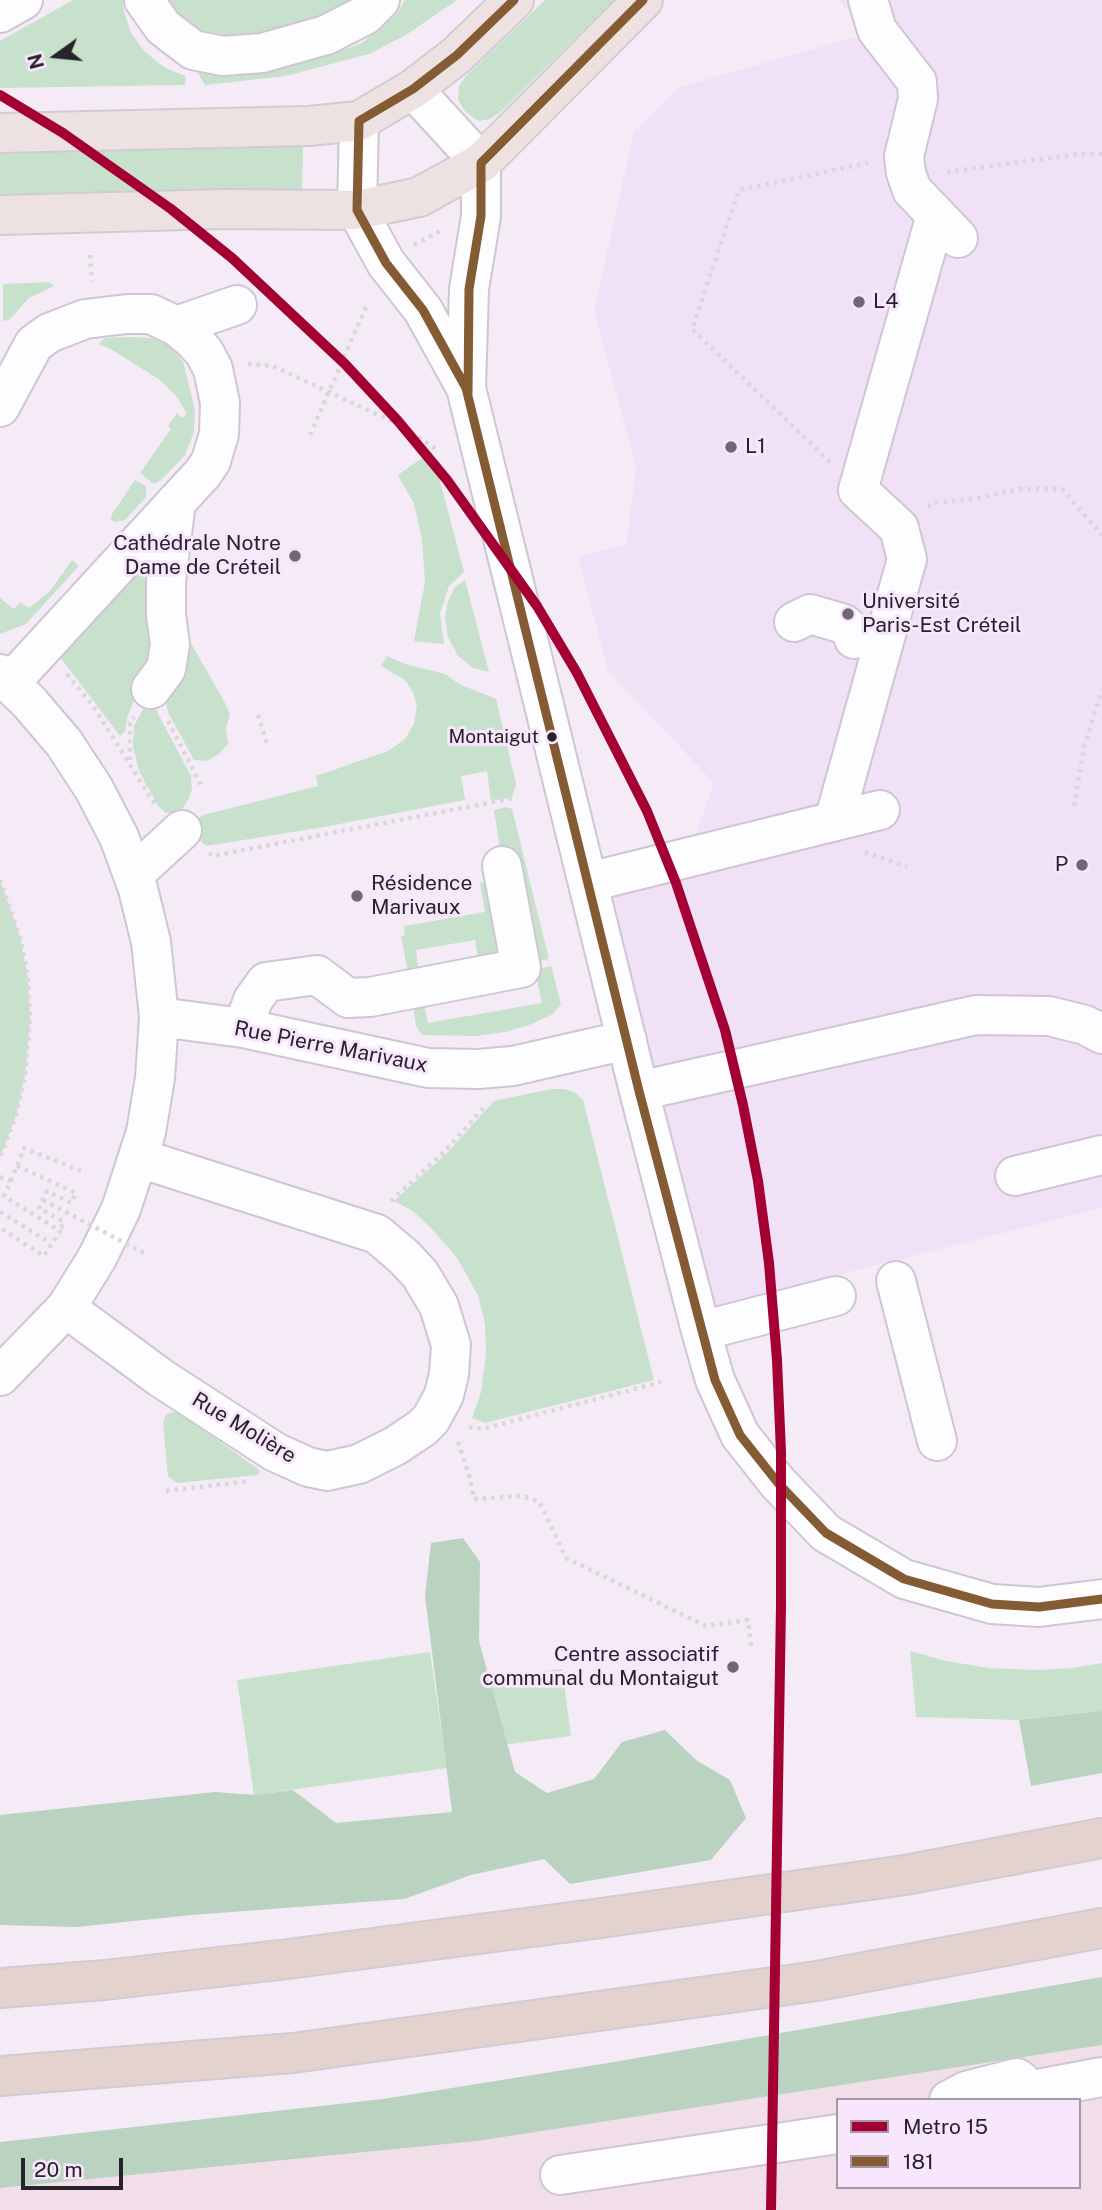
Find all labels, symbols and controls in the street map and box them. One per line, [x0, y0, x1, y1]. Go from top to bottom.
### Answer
north arrow [21, 21, 91, 91]
text: N [23, 51, 48, 71]
place label: L4 [873, 289, 898, 315]
marker: L4 [851, 294, 867, 310]
place label: L1 [745, 434, 766, 460]
marker: L1 [723, 439, 739, 455]
place label: Cathédrale Notre Dame de Créteil [113, 531, 281, 581]
marker: Cathédrale Notre Dame de Créteil [287, 548, 303, 564]
place label: Université Paris-Est Créteil [862, 589, 1021, 639]
marker: Université Paris-Est Créteil [840, 606, 856, 622]
place label: Montaigut [449, 726, 539, 748]
marker: Montaigut [545, 730, 559, 744]
place label: P [1055, 852, 1068, 878]
marker: P [1074, 857, 1090, 873]
place label: Résidence Marivaux [371, 871, 472, 921]
marker: Résidence Marivaux [349, 888, 365, 904]
street label: Rue Pierre Marivaux [232, 1016, 430, 1078]
street label: Rue Molière [187, 1387, 301, 1469]
place label: Centre associatif communal du Montaigut [482, 1642, 719, 1692]
marker: Centre associatif communal du Montaigut [725, 1659, 741, 1675]
legend [836, 2098, 1081, 2189]
text: Metro 15 [903, 2114, 988, 2139]
scale bar [24, 2144, 126, 2188]
text: 181 [903, 2149, 934, 2174]
text: 20 m [34, 2157, 83, 2182]

